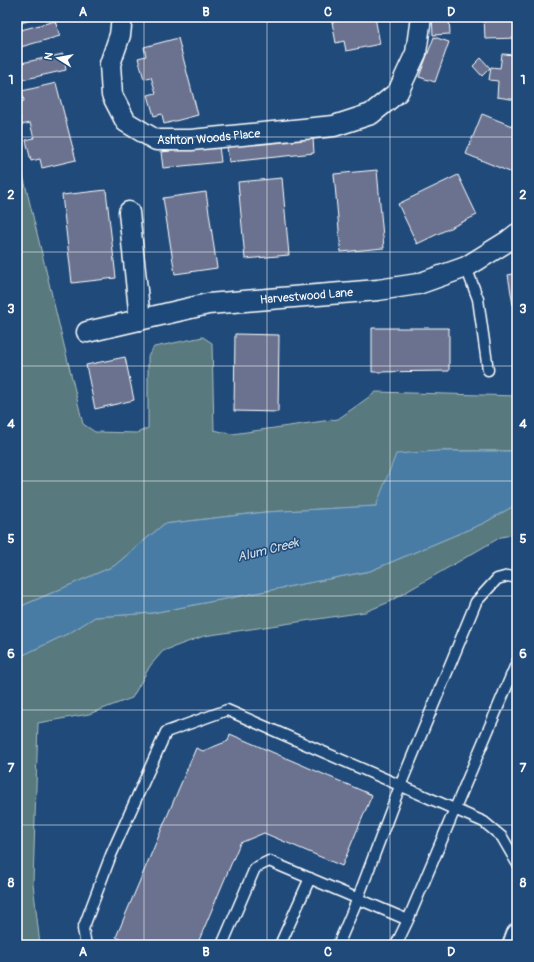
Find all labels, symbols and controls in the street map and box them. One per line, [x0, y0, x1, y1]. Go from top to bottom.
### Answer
text: A [79, 4, 88, 20]
text: B [202, 4, 210, 20]
text: C [324, 4, 332, 20]
text: D [447, 4, 455, 20]
north arrow [38, 38, 78, 78]
text: N [42, 51, 56, 61]
text: 1 [8, 72, 14, 88]
text: 1 [520, 72, 526, 88]
street label: Ashton Woods Place [157, 126, 261, 148]
text: 2 [7, 187, 15, 203]
text: 2 [519, 187, 527, 203]
street label: Harvestwood Lane [259, 285, 354, 307]
text: 3 [7, 301, 15, 317]
text: 3 [519, 301, 527, 317]
text: 4 [7, 416, 15, 432]
text: 4 [519, 416, 527, 432]
text: 5 [7, 531, 15, 547]
text: 5 [519, 531, 527, 547]
water label: Alum Creek [236, 534, 302, 565]
text: 6 [7, 646, 15, 662]
text: 6 [519, 646, 527, 662]
text: 7 [8, 760, 15, 776]
text: 7 [520, 760, 527, 776]
text: 8 [8, 875, 15, 891]
text: 8 [520, 875, 527, 891]
text: A [79, 944, 88, 960]
text: B [202, 944, 210, 960]
text: C [324, 944, 332, 960]
text: D [447, 944, 455, 960]

